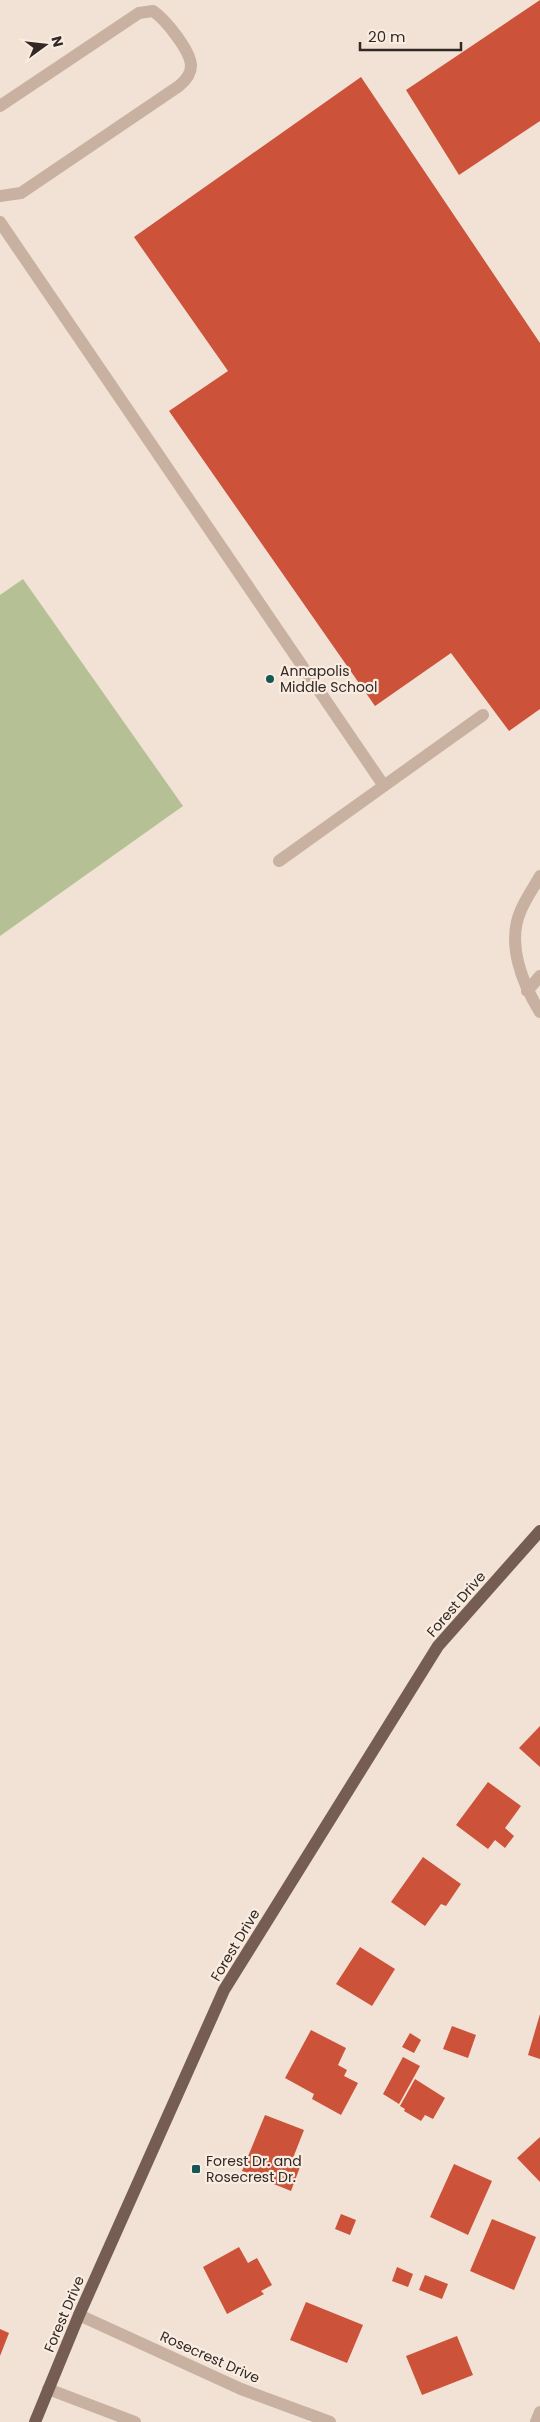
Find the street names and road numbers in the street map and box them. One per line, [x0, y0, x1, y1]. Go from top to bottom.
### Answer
street label: Forest Drive [422, 1567, 490, 1641]
street label: Forest Drive [206, 1905, 265, 1985]
street label: Forest Drive [39, 2272, 89, 2355]
street label: Rosecrest Drive [157, 2326, 263, 2388]

